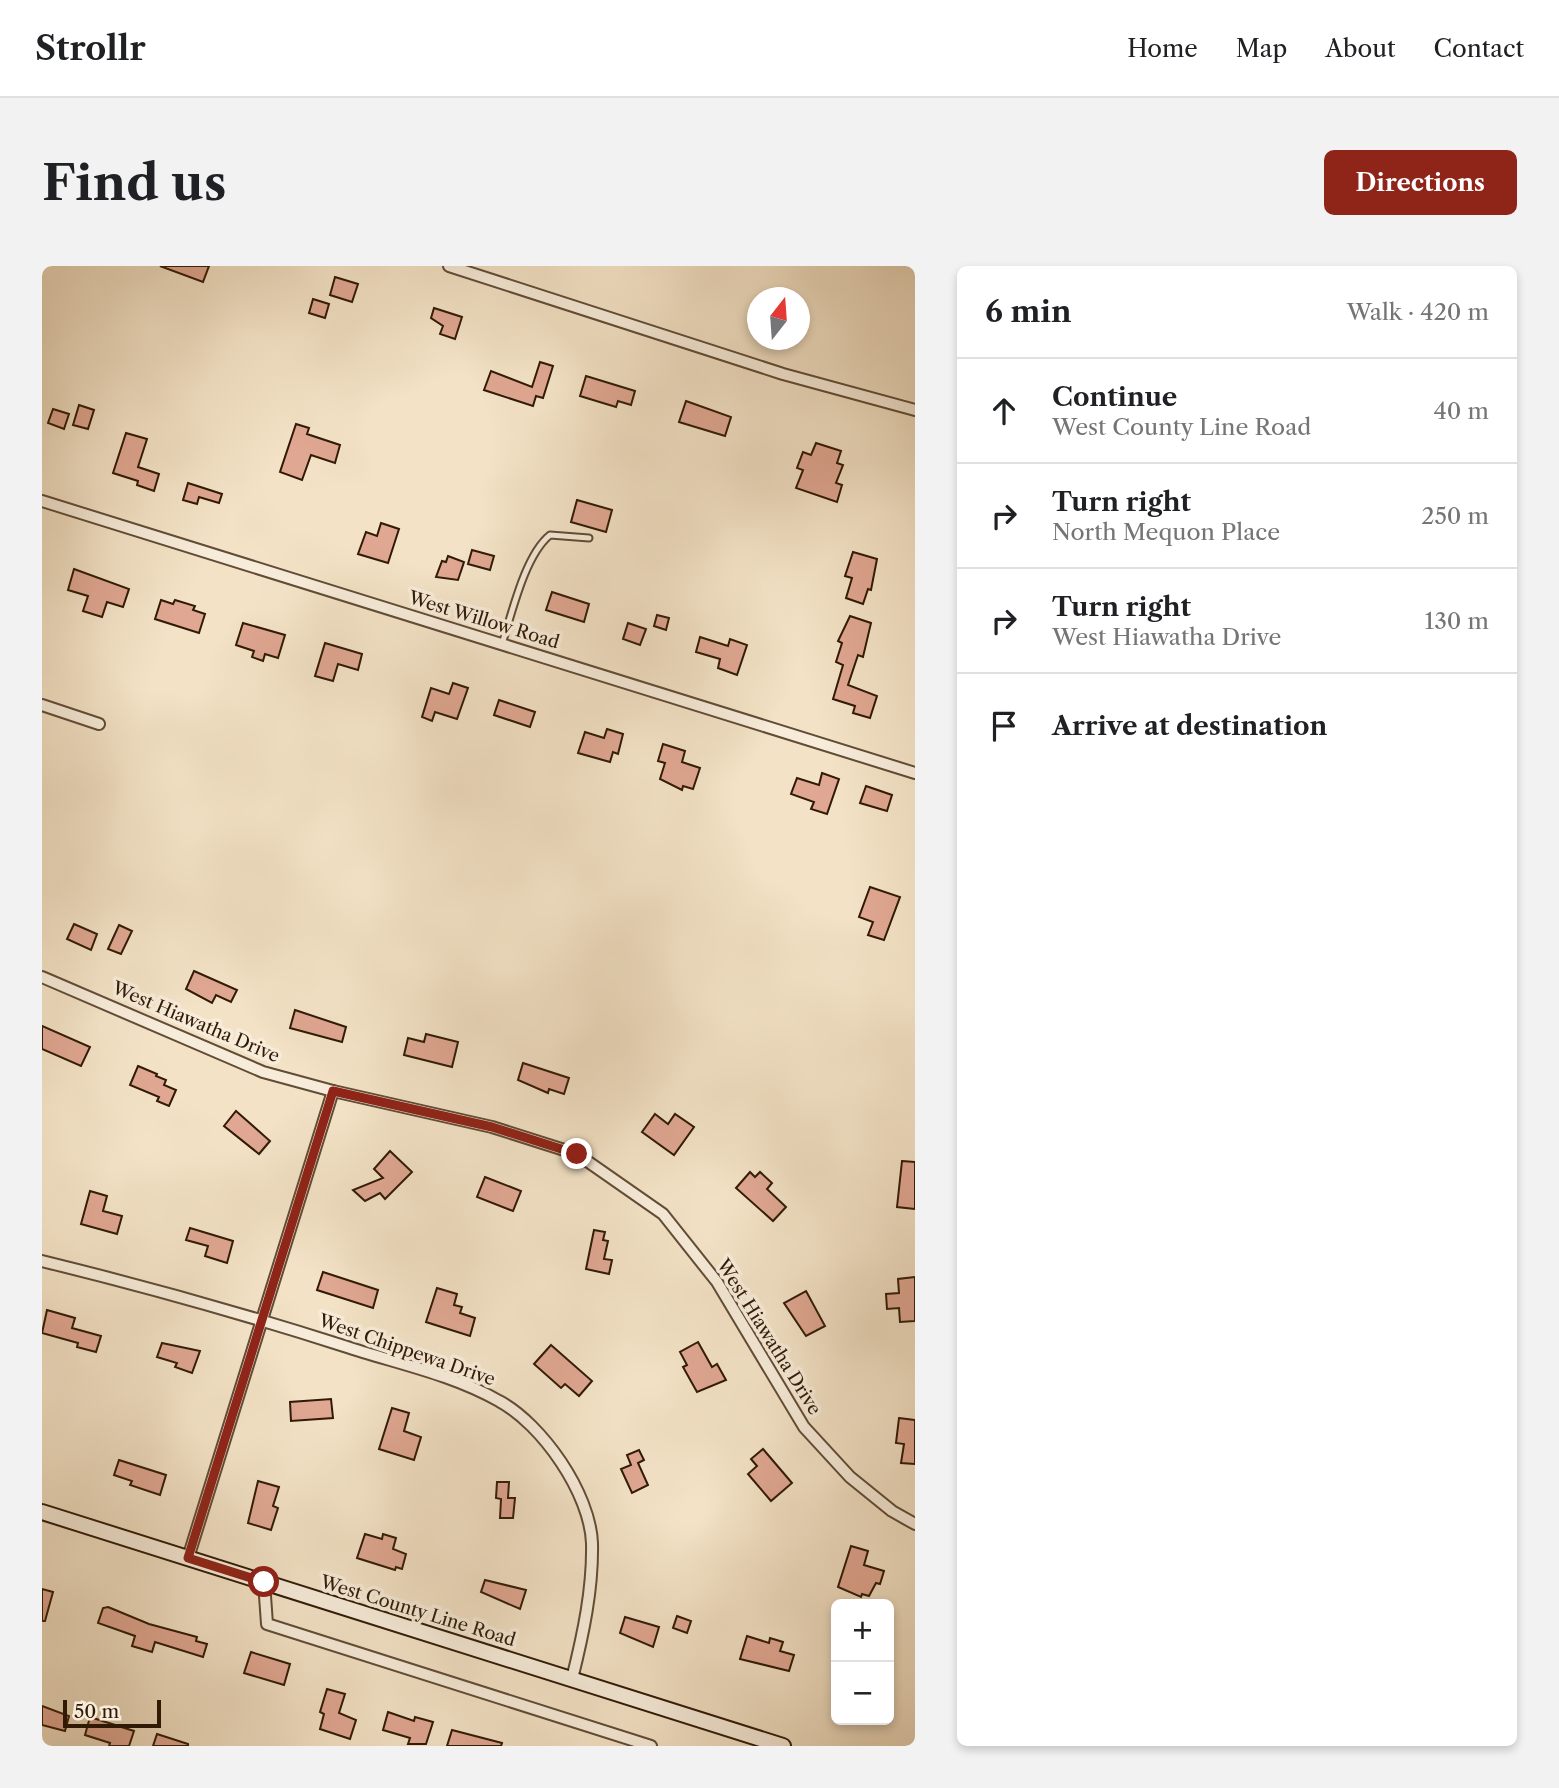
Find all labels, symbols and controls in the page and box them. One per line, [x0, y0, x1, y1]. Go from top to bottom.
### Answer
text: Strollr [35, 28, 146, 69]
text: Home [1127, 34, 1198, 63]
text: Map [1236, 34, 1287, 63]
text: About [1325, 34, 1396, 63]
text: Contact [1434, 34, 1524, 63]
button: Directions [1324, 150, 1517, 215]
text: Find us [42, 152, 226, 213]
north arrow [747, 287, 810, 350]
text: 6 min [985, 293, 1072, 330]
text: Walk · 420 m [1347, 298, 1489, 326]
text: Continue [1052, 381, 1177, 413]
icon: ahead [985, 392, 1023, 430]
text: 40 m [1434, 397, 1489, 425]
text: West County Line Road [1052, 413, 1311, 441]
text: Turn right [1052, 486, 1191, 518]
icon: right [985, 497, 1023, 535]
text: 250 m [1421, 502, 1489, 530]
text: North Mequon Place [1052, 518, 1280, 546]
street label: West Willow Road [405, 586, 562, 653]
text: Turn right [1052, 591, 1191, 623]
icon: right [985, 602, 1023, 640]
text: 130 m [1425, 607, 1489, 635]
text: West Hiawatha Drive [1052, 623, 1281, 651]
icon: arrive [985, 707, 1023, 745]
text: Arrive at destination [1052, 710, 1327, 742]
street label: West Hiawatha Drive [108, 976, 283, 1067]
route end [561, 1138, 592, 1169]
street label: West Hiawatha Drive [712, 1254, 826, 1419]
street label: West Chippewa Drive [315, 1309, 498, 1391]
route start [248, 1566, 279, 1597]
street label: West County Line Road [317, 1571, 518, 1651]
map controls [831, 1599, 894, 1725]
button: + [831, 1599, 894, 1662]
button: − [831, 1662, 894, 1725]
scale bar [63, 1697, 161, 1729]
text: 50 m [74, 1700, 119, 1723]

